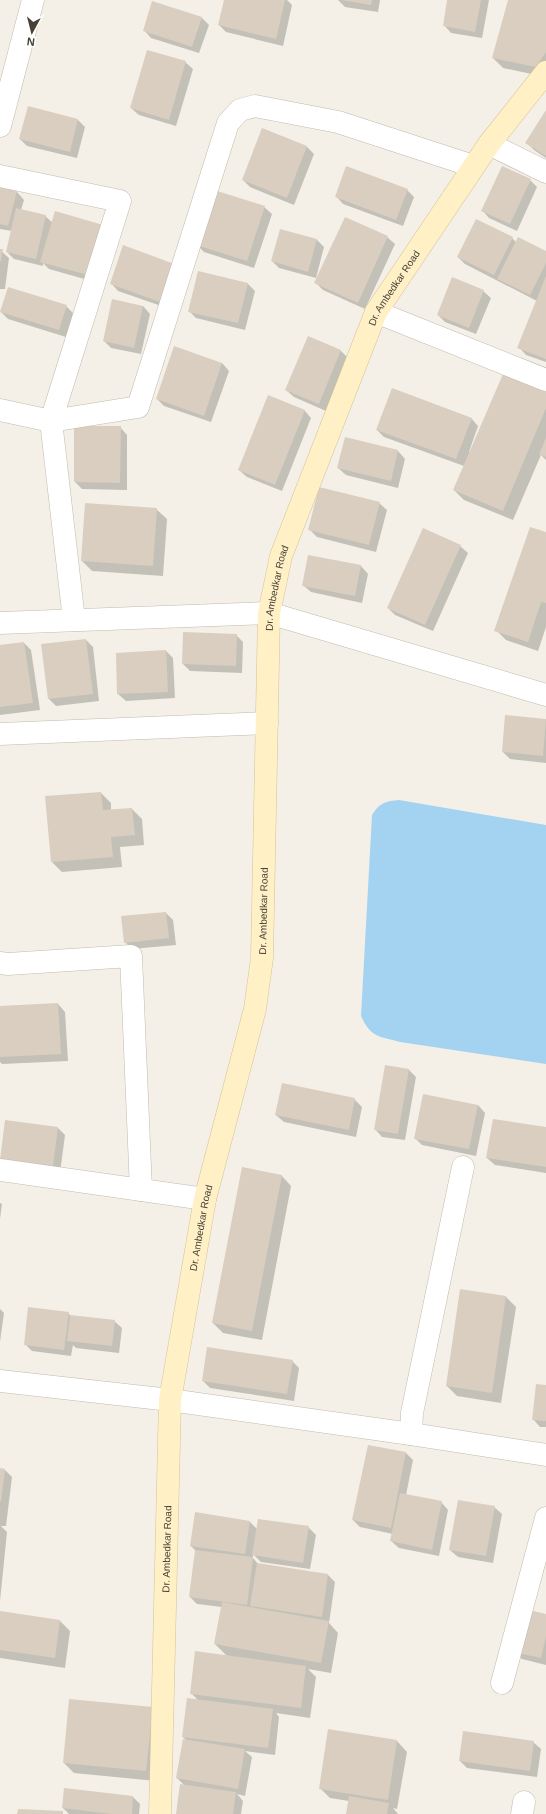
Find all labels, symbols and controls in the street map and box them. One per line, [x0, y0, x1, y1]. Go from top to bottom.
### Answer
north arrow [12, 12, 52, 52]
text: N [26, 35, 35, 48]
street label: Dr. Ambedkar Road [366, 248, 422, 327]
street label: Dr. Ambedkar Road [264, 544, 291, 631]
street label: Dr. Ambedkar Road [257, 867, 270, 955]
street label: Dr. Ambedkar Road [188, 1184, 214, 1272]
street label: Dr. Ambedkar Road [160, 1505, 173, 1593]

